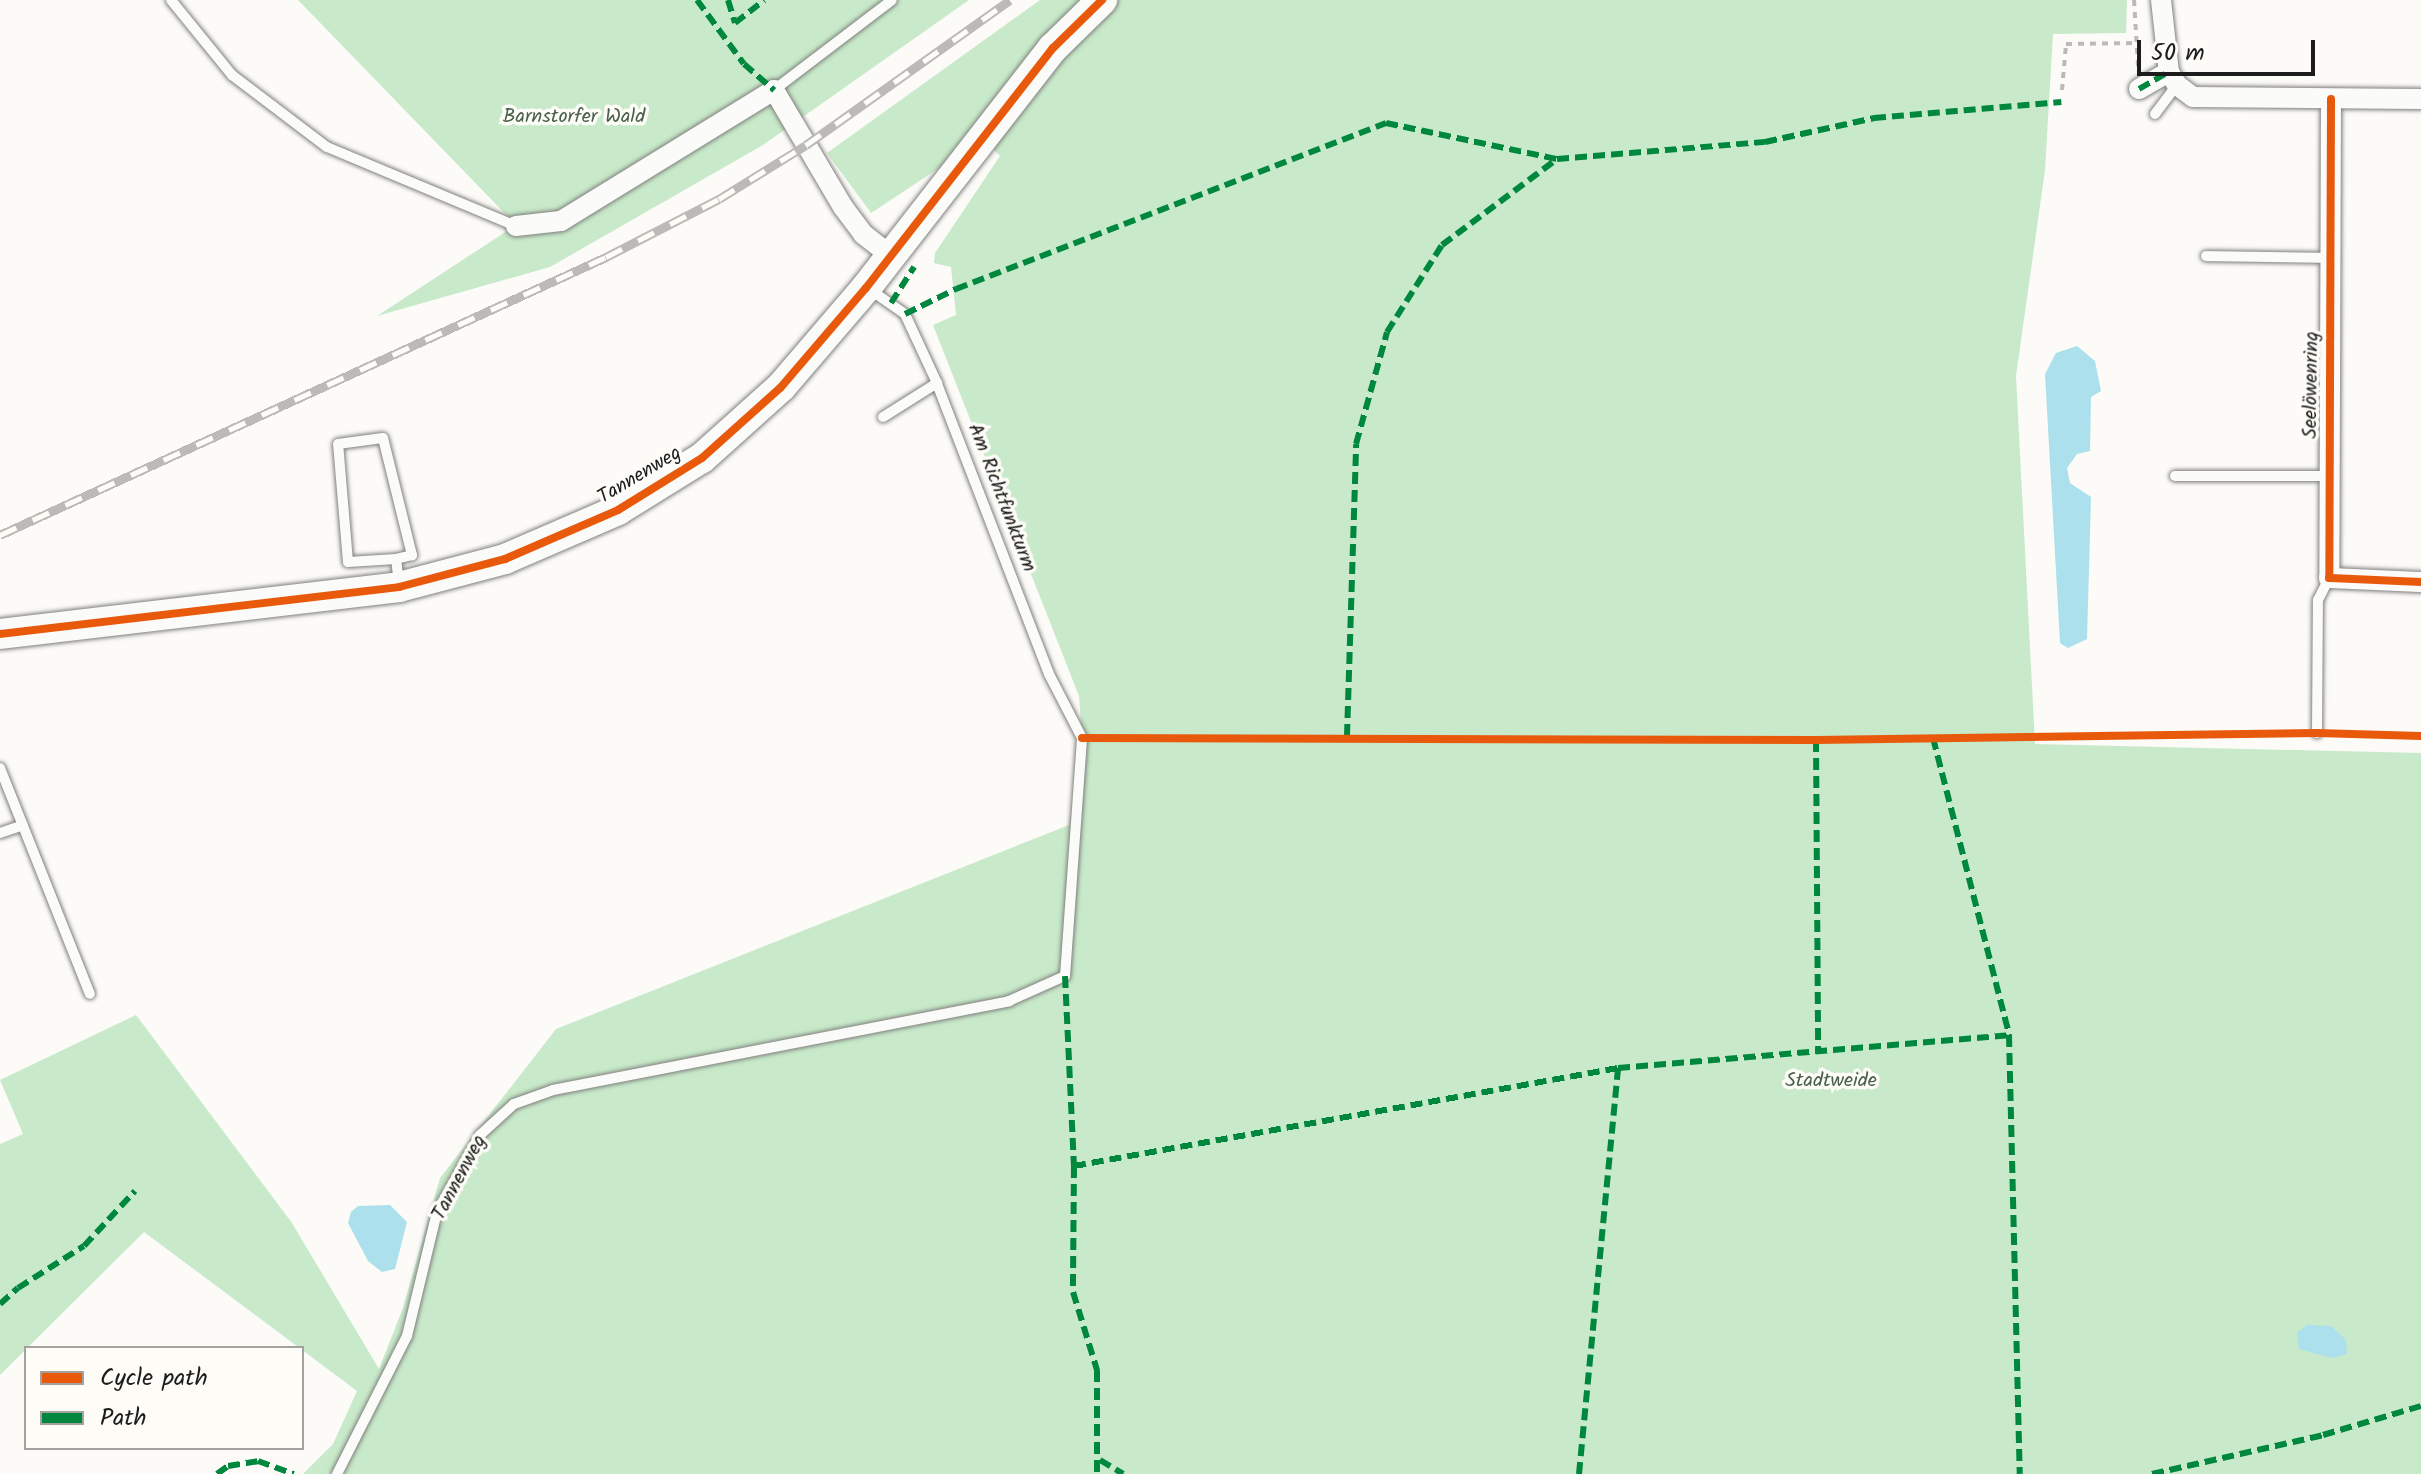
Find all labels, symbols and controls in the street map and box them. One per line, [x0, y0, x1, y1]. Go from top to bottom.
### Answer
scale bar [2141, 24, 2319, 74]
text: 50 m [2151, 34, 2205, 73]
park label: Barnstorfer Wald [503, 105, 645, 129]
street label: Seelöwenring [2299, 331, 2325, 439]
street label: Am Richtfunkturm [962, 420, 1040, 576]
street label: Tannenweg [594, 442, 686, 510]
park label: Stadtweide [1785, 1069, 1877, 1093]
street label: Tannenweg [428, 1131, 492, 1225]
legend [24, 1346, 304, 1450]
text: Cycle path [100, 1359, 208, 1398]
text: Path [100, 1399, 146, 1438]

